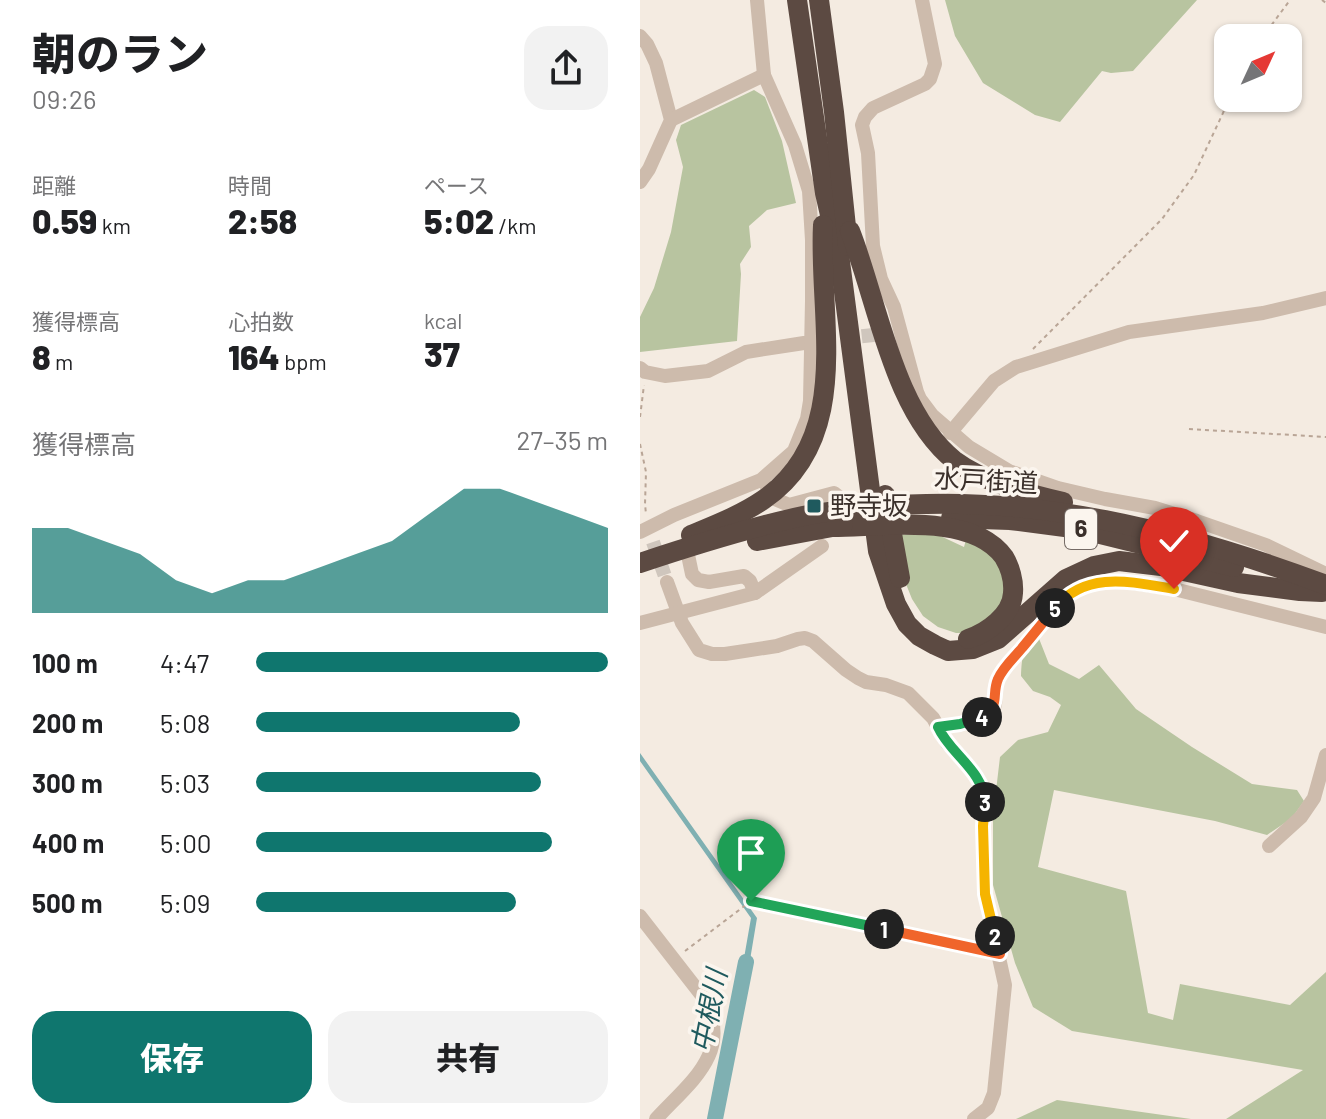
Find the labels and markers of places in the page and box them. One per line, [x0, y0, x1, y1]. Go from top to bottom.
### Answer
place label: 野寺坂 [830, 489, 908, 520]
marker: 野寺坂 [805, 497, 823, 515]
pin [1140, 507, 1208, 589]
pin: 5 [1035, 588, 1075, 628]
pin: 4 [962, 697, 1002, 737]
pin: 3 [965, 782, 1005, 822]
pin [717, 819, 785, 901]
pin: 1 [864, 909, 904, 949]
pin: 2 [975, 916, 1015, 956]

